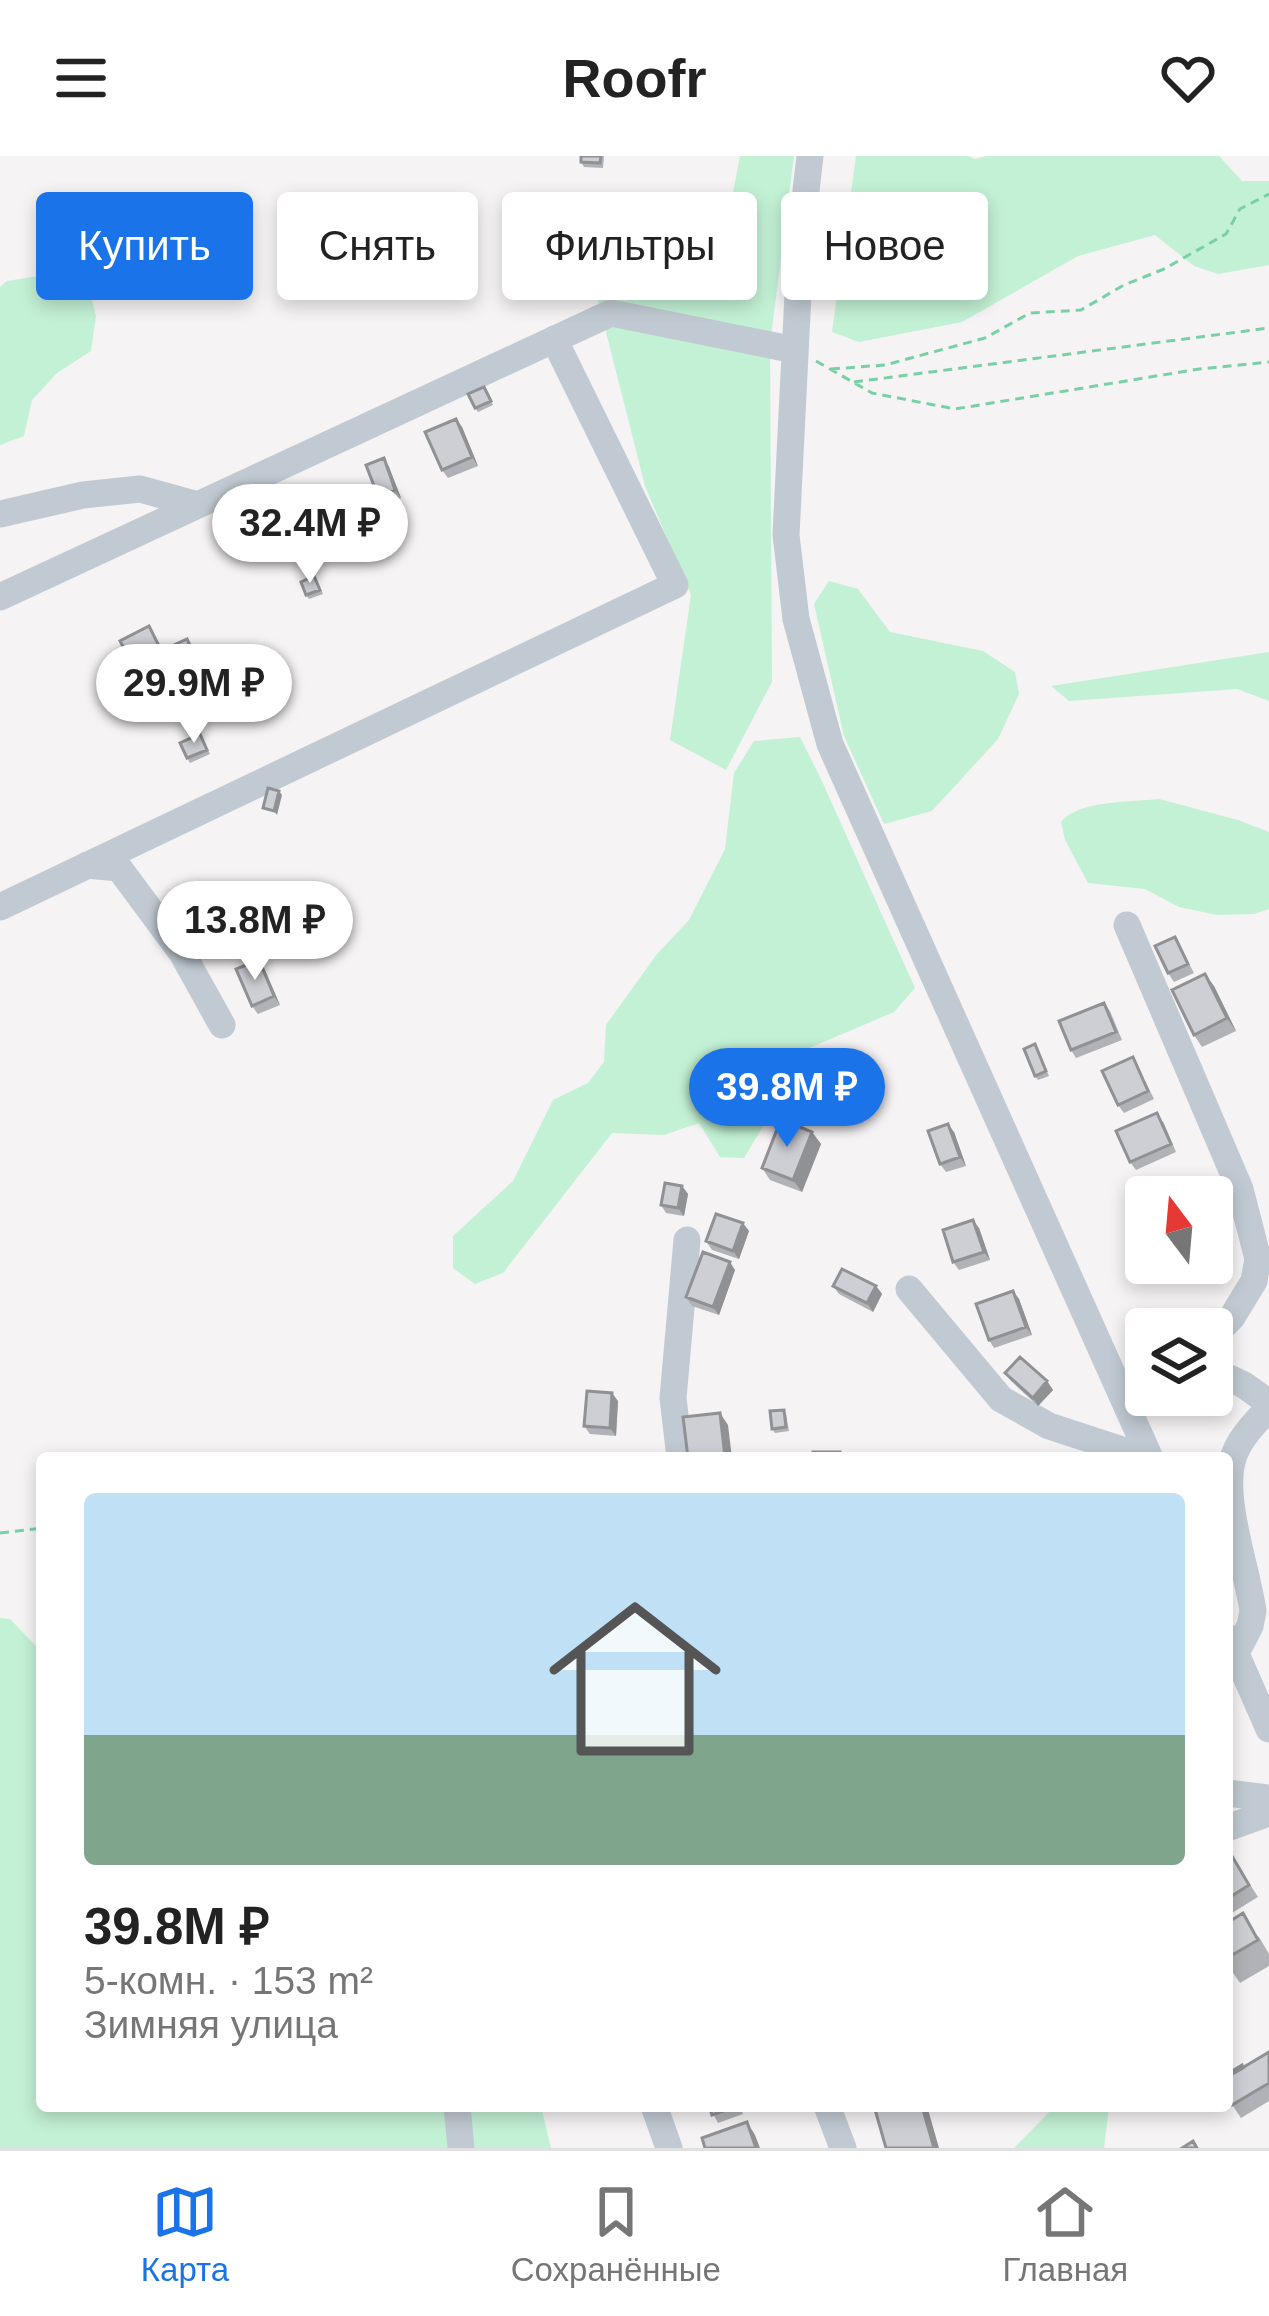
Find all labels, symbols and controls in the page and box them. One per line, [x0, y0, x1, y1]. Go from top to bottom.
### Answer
icon: menu [48, 45, 114, 111]
icon: heart [1155, 45, 1221, 111]
text: Roofr [563, 48, 706, 108]
chip: Купить [36, 192, 253, 300]
chip: Снять [277, 192, 478, 300]
chip: Фильтры [502, 192, 757, 300]
chip: Новое [781, 192, 988, 300]
pin: 32.4M ₽ [199, 484, 421, 586]
text: 32.4M ₽ [239, 501, 381, 544]
pin: 29.9M ₽ [83, 644, 305, 746]
text: 29.9M ₽ [123, 661, 265, 704]
pin: 13.8M ₽ [144, 881, 366, 983]
text: 13.8M ₽ [184, 898, 326, 941]
pin: 39.8M ₽ [676, 1048, 898, 1150]
text: 39.8M ₽ [716, 1065, 858, 1108]
north arrow [1125, 1176, 1233, 1284]
map controls [1125, 1176, 1233, 1416]
button: layers [1125, 1308, 1233, 1416]
icon: home [527, 1571, 743, 1787]
text: 39.8M ₽ [84, 1898, 270, 1955]
text: 5-комн. · 153 m² [84, 1959, 373, 2002]
text: Зимняя улица [84, 2003, 338, 2046]
tab: Карта [141, 2179, 229, 2289]
tab: Сохранённые [511, 2179, 721, 2289]
tab: Главная [1003, 2179, 1128, 2289]

